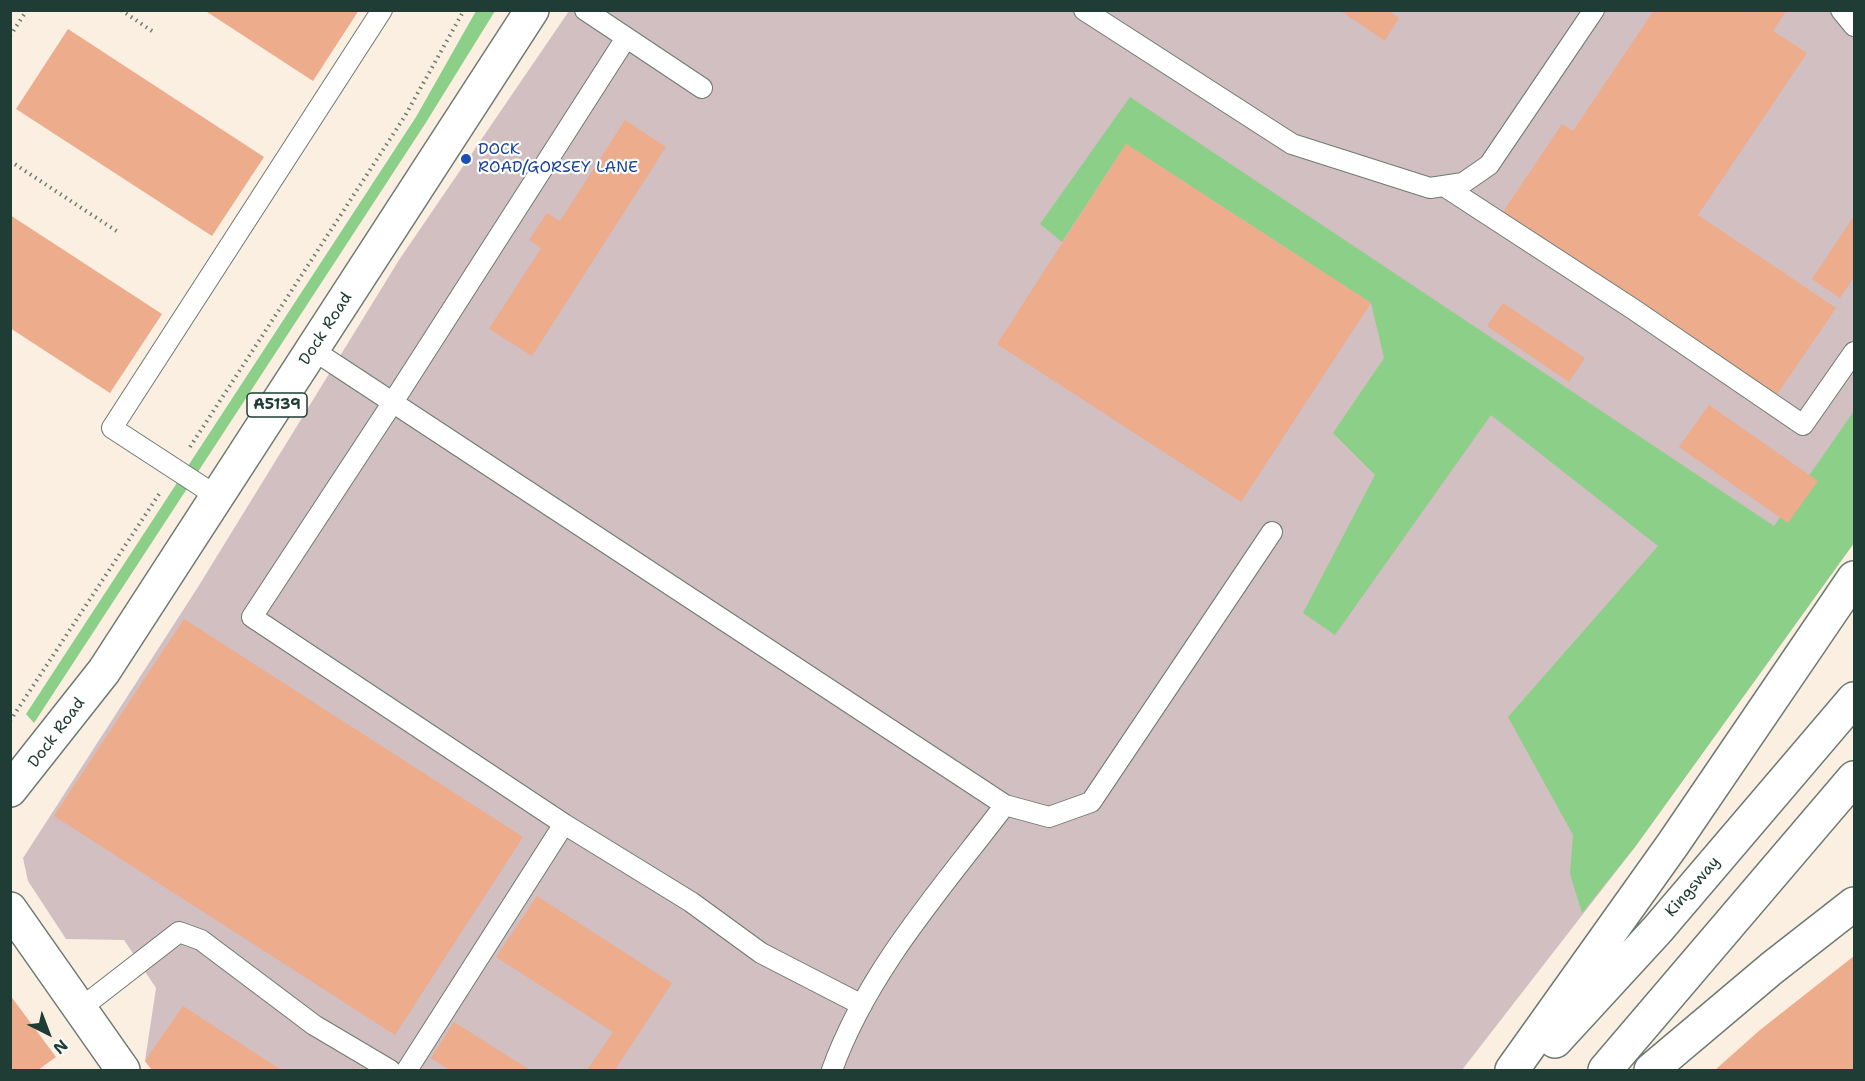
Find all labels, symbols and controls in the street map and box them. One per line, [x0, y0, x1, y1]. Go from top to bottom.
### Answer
place label: DOCK ROAD/GORSEY LANE [478, 140, 638, 178]
marker: DOCK ROAD/GORSEY LANE [459, 152, 473, 166]
street label: Dock Road [295, 289, 357, 369]
road number: A5139 [247, 393, 307, 417]
street label: Dock Road [24, 694, 90, 772]
street label: Kingsway [1662, 853, 1724, 921]
north arrow [18, 1003, 78, 1063]
text: N [49, 1035, 72, 1059]

